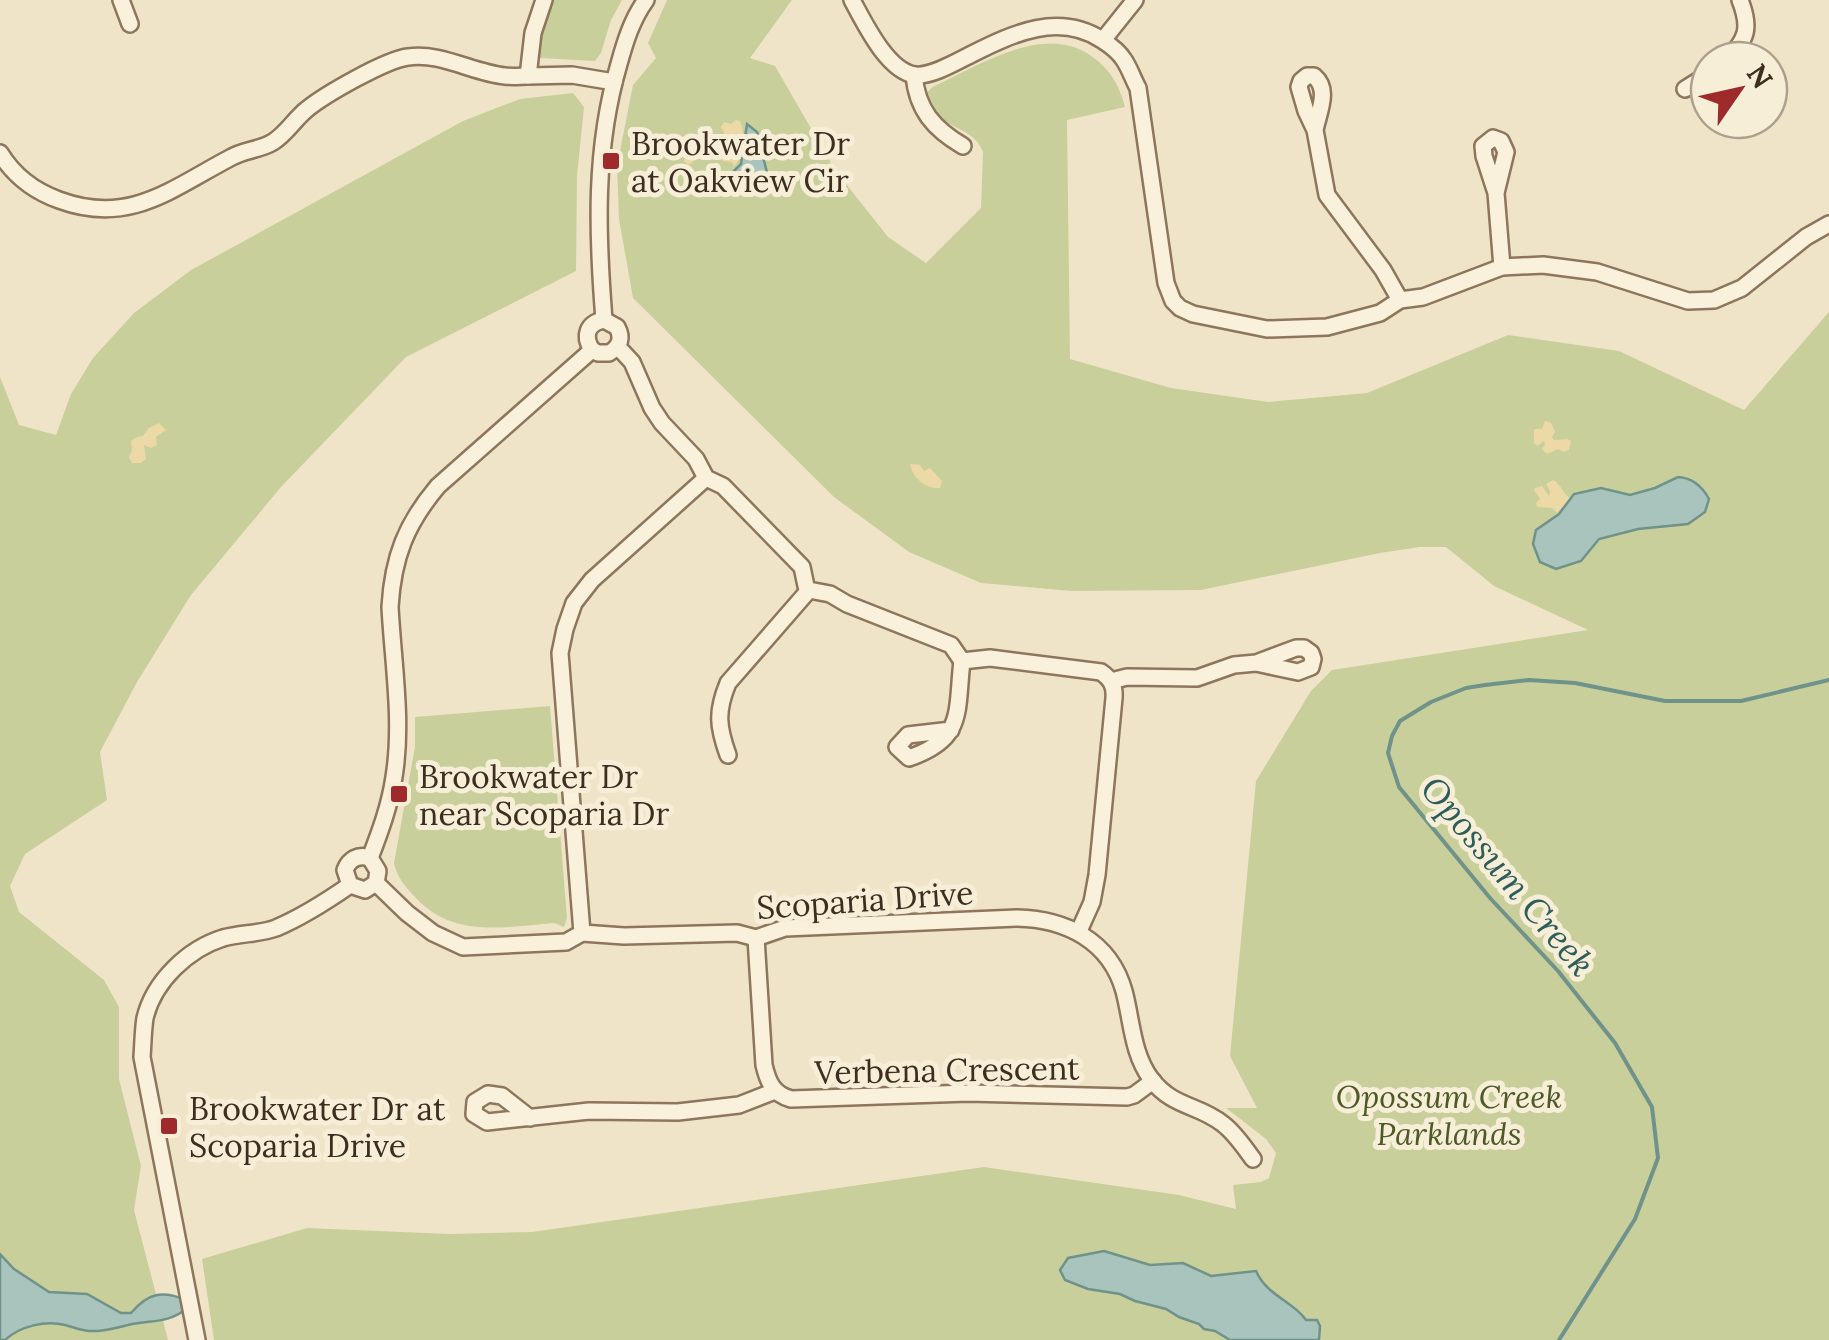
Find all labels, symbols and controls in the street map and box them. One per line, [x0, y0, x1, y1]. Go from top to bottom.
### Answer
north arrow [1689, 40, 1789, 140]
text: N [1739, 57, 1781, 95]
place label: Brookwater Dr at Oakview Cir [631, 123, 850, 201]
marker: Brookwater Dr at Oakview Cir [600, 150, 622, 172]
place label: Brookwater Dr near Scoparia Dr [419, 756, 669, 834]
water label: Opossum Creek [1411, 767, 1605, 985]
marker: Brookwater Dr near Scoparia Dr [388, 783, 410, 805]
street label: Scoparia Drive [755, 872, 975, 928]
street label: Verbena Crescent [813, 1047, 1080, 1093]
park label: Opossum Creek Parklands [1336, 1076, 1562, 1154]
place label: Brookwater Dr at Scoparia Drive [189, 1088, 446, 1166]
marker: Brookwater Dr at Scoparia Drive [158, 1115, 180, 1137]

